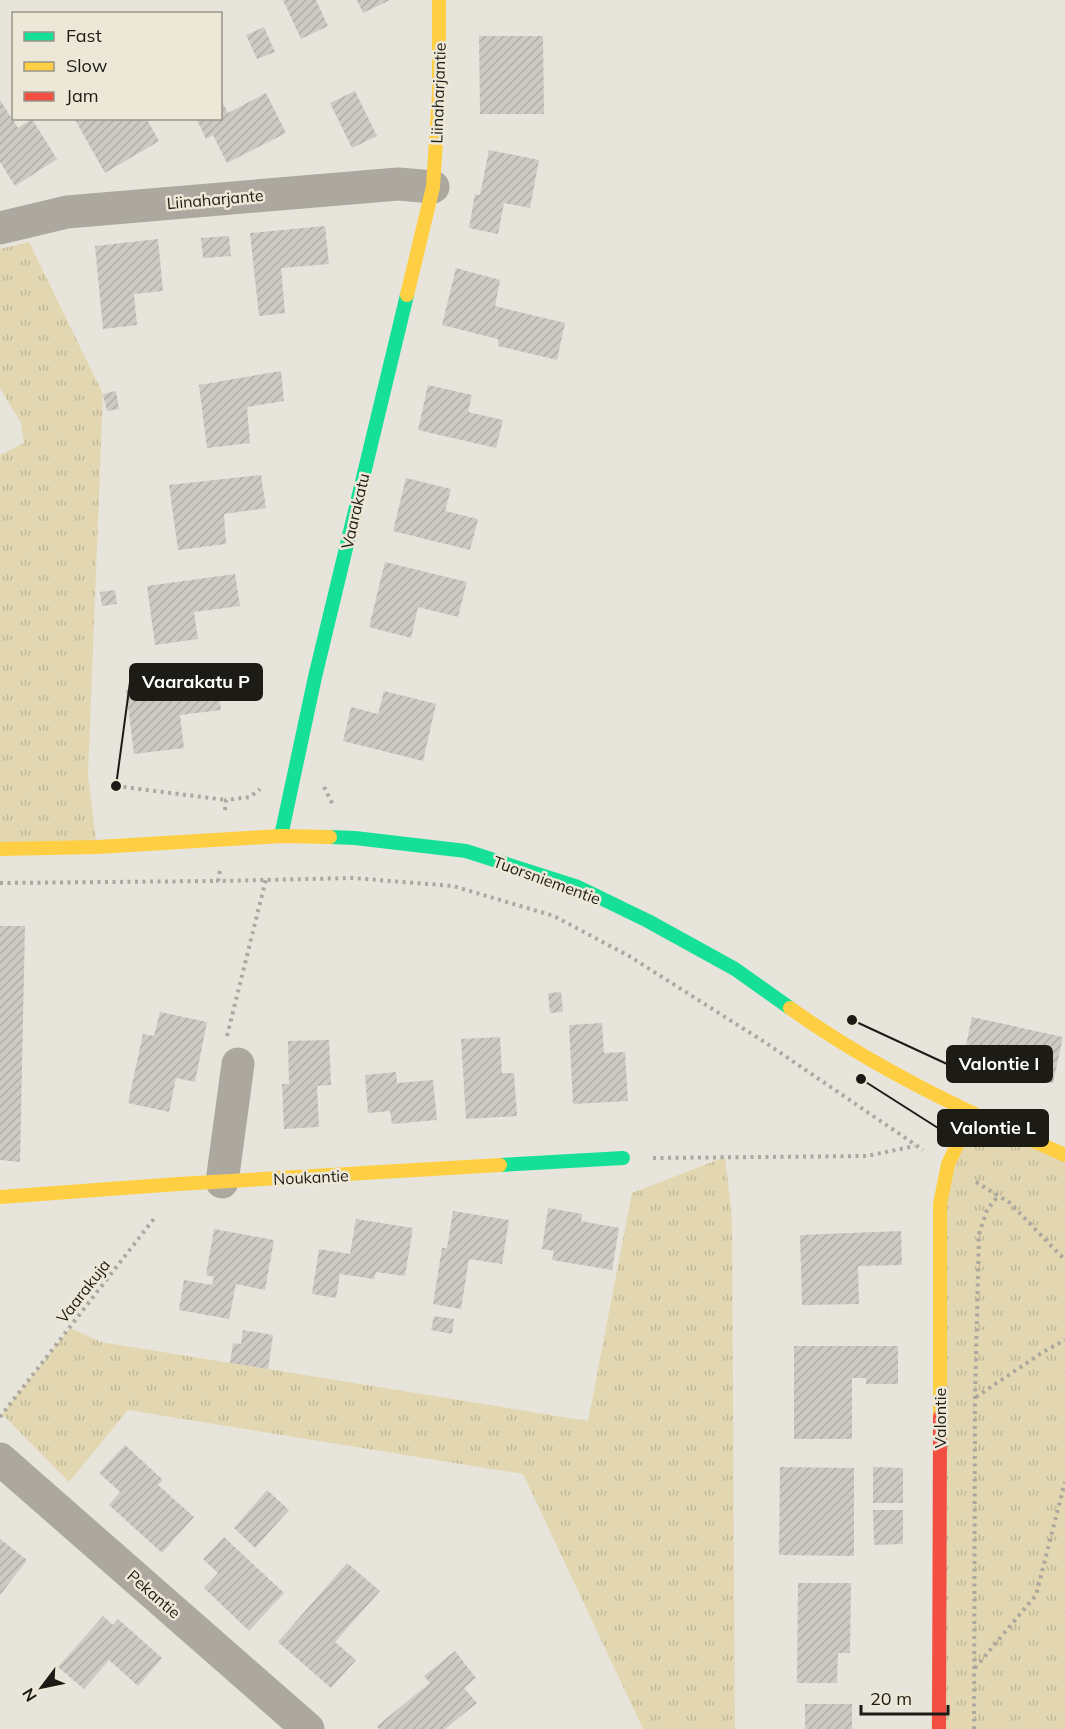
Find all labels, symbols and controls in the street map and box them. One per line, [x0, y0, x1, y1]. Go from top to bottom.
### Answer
legend [12, 12, 222, 120]
text: Fast [66, 24, 102, 47]
street label: Liinaharjantie [426, 42, 450, 144]
text: Slow [66, 54, 108, 77]
text: Jam [66, 84, 99, 107]
street label: Liinaharjante [166, 185, 264, 213]
street label: Vaarakatu [337, 471, 373, 551]
callout: Vaarakatu P [130, 664, 262, 700]
text: Vaarakatu P [141, 670, 250, 693]
street label: Tuorsniementie [491, 851, 603, 909]
callout: Valontie I [947, 1046, 1052, 1082]
text: Valontie I [958, 1052, 1039, 1075]
callout: Valontie L [938, 1110, 1048, 1146]
text: Valontie L [949, 1116, 1036, 1139]
street label: Noukantie [273, 1165, 349, 1189]
street label: Vaarakuja [52, 1255, 114, 1327]
street label: Valontie [930, 1388, 950, 1448]
street label: Pekantie [123, 1565, 185, 1623]
north arrow [12, 1657, 72, 1717]
scale bar [861, 1678, 948, 1716]
text: N [18, 1685, 41, 1705]
text: 20 m [870, 1687, 912, 1710]

